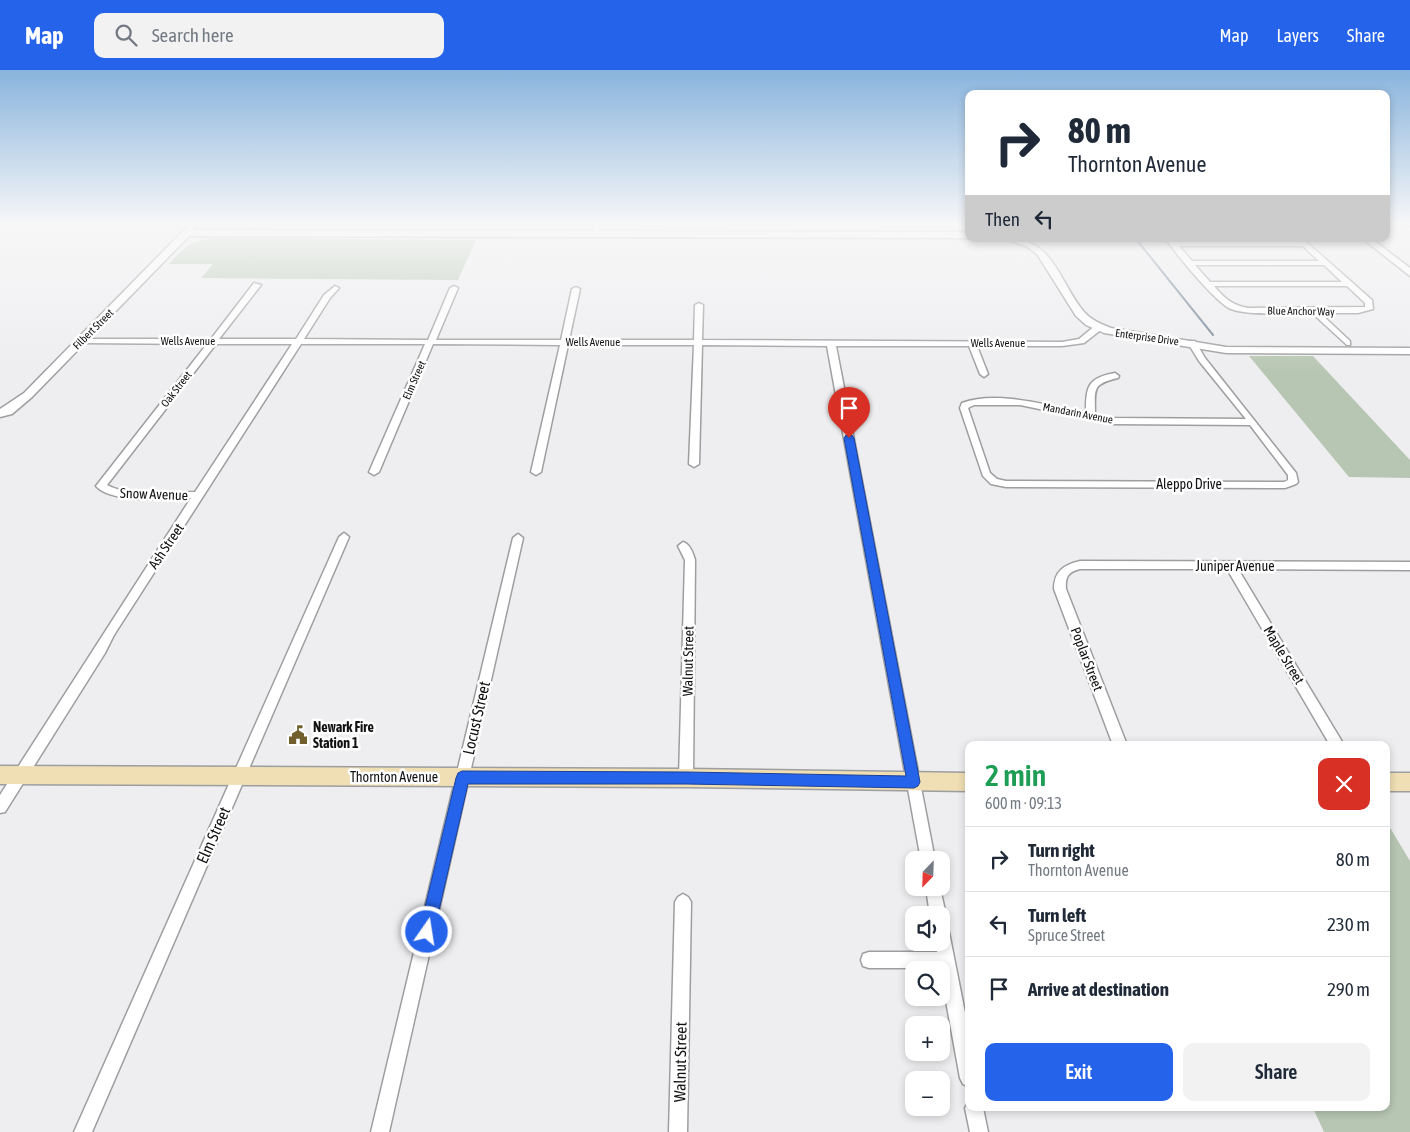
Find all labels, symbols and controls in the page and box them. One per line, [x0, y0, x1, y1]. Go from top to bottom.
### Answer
search box [94, 13, 444, 58]
icon: search [112, 21, 140, 49]
text: Map [25, 22, 64, 49]
text: Search here [152, 24, 234, 46]
text: Map [1219, 25, 1248, 46]
text: Layers [1276, 25, 1319, 46]
text: Share [1347, 25, 1385, 46]
icon: right [985, 110, 1050, 175]
text: 80 m [1068, 110, 1131, 150]
text: Thornton Avenue [1068, 151, 1206, 177]
icon: left [1030, 205, 1058, 233]
text: Then [985, 208, 1020, 230]
street label: Blue Anchor Way [1267, 304, 1335, 318]
street label: Filbert Street [70, 306, 116, 352]
street label: Enterprise Drive [1114, 327, 1180, 347]
street label: Wells Avenue [161, 335, 215, 347]
street label: Wells Avenue [566, 336, 620, 348]
street label: Wells Avenue [971, 337, 1025, 349]
street label: Elm Street [400, 359, 428, 401]
street label: Oak Street [158, 369, 194, 409]
pin [828, 387, 870, 438]
icon: arrive [835, 394, 863, 422]
street label: Mandarin Avenue [1042, 400, 1114, 426]
street label: Aleppo Drive [1156, 476, 1222, 492]
street label: Snow Avenue [120, 485, 188, 503]
street label: Ash Street [145, 520, 187, 572]
street label: Juniper Avenue [1195, 558, 1275, 574]
street label: Maple Street [1260, 623, 1308, 687]
street label: Poplar Street [1068, 625, 1106, 693]
street label: Walnut Street [679, 626, 697, 696]
street label: Locust Street [459, 679, 493, 757]
place label: Newark Fire Station 1 [313, 719, 374, 751]
public building icon: Newark Fire Station 1 [287, 724, 309, 746]
text: 2 min [985, 758, 1046, 792]
button: close [1318, 758, 1370, 810]
street label: Thornton Avenue [350, 769, 438, 785]
text: 600 m · 09:13 [985, 794, 1062, 812]
street label: Elm Street [193, 804, 234, 866]
text: Turn right [1028, 839, 1095, 861]
icon: right [985, 845, 1013, 873]
text: 80 m [1336, 848, 1370, 870]
north arrow [905, 851, 950, 896]
map controls [905, 851, 950, 1116]
text: Thornton Avenue [1028, 861, 1129, 879]
text: Turn left [1028, 904, 1086, 926]
position arrow [400, 905, 452, 957]
button: sound [905, 906, 950, 951]
icon: left [985, 910, 1013, 938]
text: 230 m [1327, 913, 1370, 935]
text: Spruce Street [1028, 926, 1105, 944]
button: search [905, 961, 950, 1006]
icon: arrive [985, 975, 1013, 1003]
text: Arrive at destination [1028, 978, 1169, 1000]
text: 290 m [1327, 978, 1370, 1000]
button: + [905, 1016, 950, 1061]
street label: Walnut Street [670, 1021, 690, 1102]
button: Exit [985, 1043, 1173, 1101]
button: Share [1183, 1043, 1370, 1101]
button: − [905, 1071, 950, 1116]

